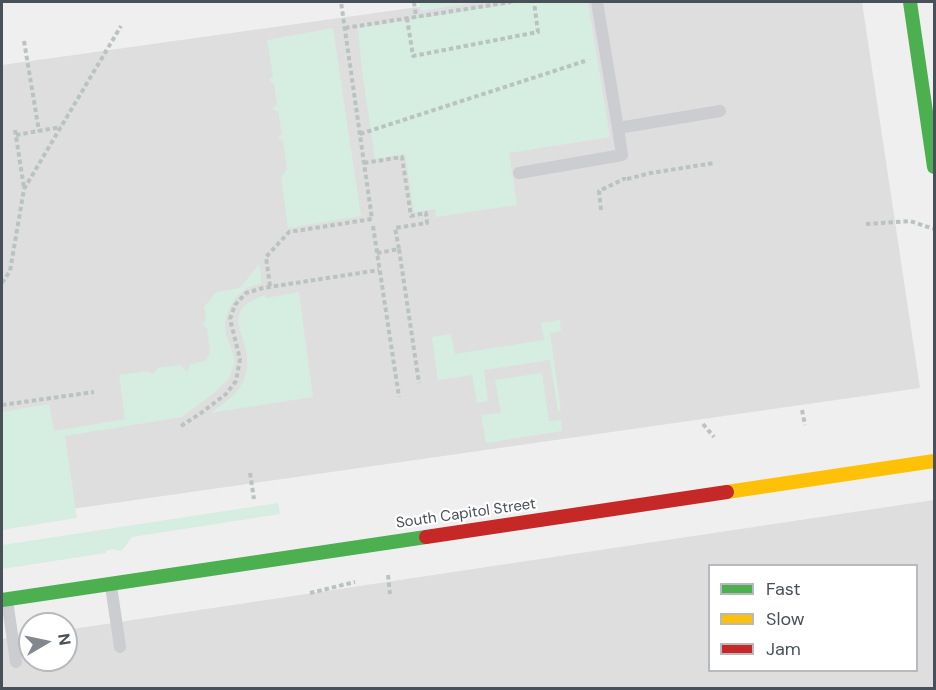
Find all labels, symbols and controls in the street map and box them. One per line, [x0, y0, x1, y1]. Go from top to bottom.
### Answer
street label: South Capitol Street [395, 495, 537, 533]
legend [708, 564, 918, 672]
text: Fast [766, 577, 801, 601]
text: Slow [766, 607, 805, 631]
north arrow [18, 612, 78, 672]
text: N [53, 632, 76, 647]
text: Jam [766, 637, 801, 661]

